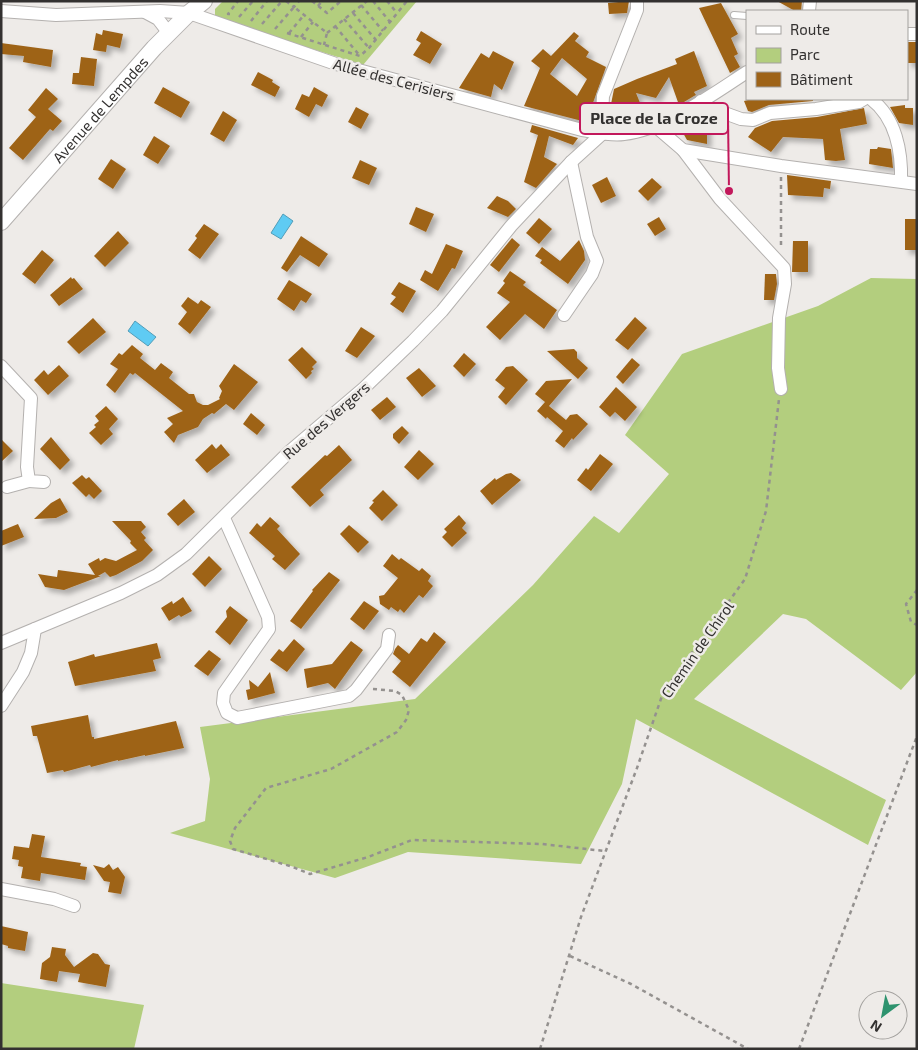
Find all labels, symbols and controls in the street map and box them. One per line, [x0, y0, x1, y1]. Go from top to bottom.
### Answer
legend [746, 10, 908, 100]
text: Route [790, 20, 830, 38]
text: Parc [790, 45, 820, 63]
street label: Avenue de Lempdes [49, 52, 152, 166]
street label: Allée des Cerisiers [331, 54, 457, 104]
text: Bâtiment [790, 70, 853, 88]
callout: Place de la Croze [580, 103, 728, 134]
text: Place de la Croze [590, 108, 718, 127]
street label: Rue des Vergers [279, 377, 373, 463]
street label: Chemin de Chirol [657, 597, 737, 701]
north arrow [858, 990, 908, 1040]
text: N [867, 1017, 885, 1036]

